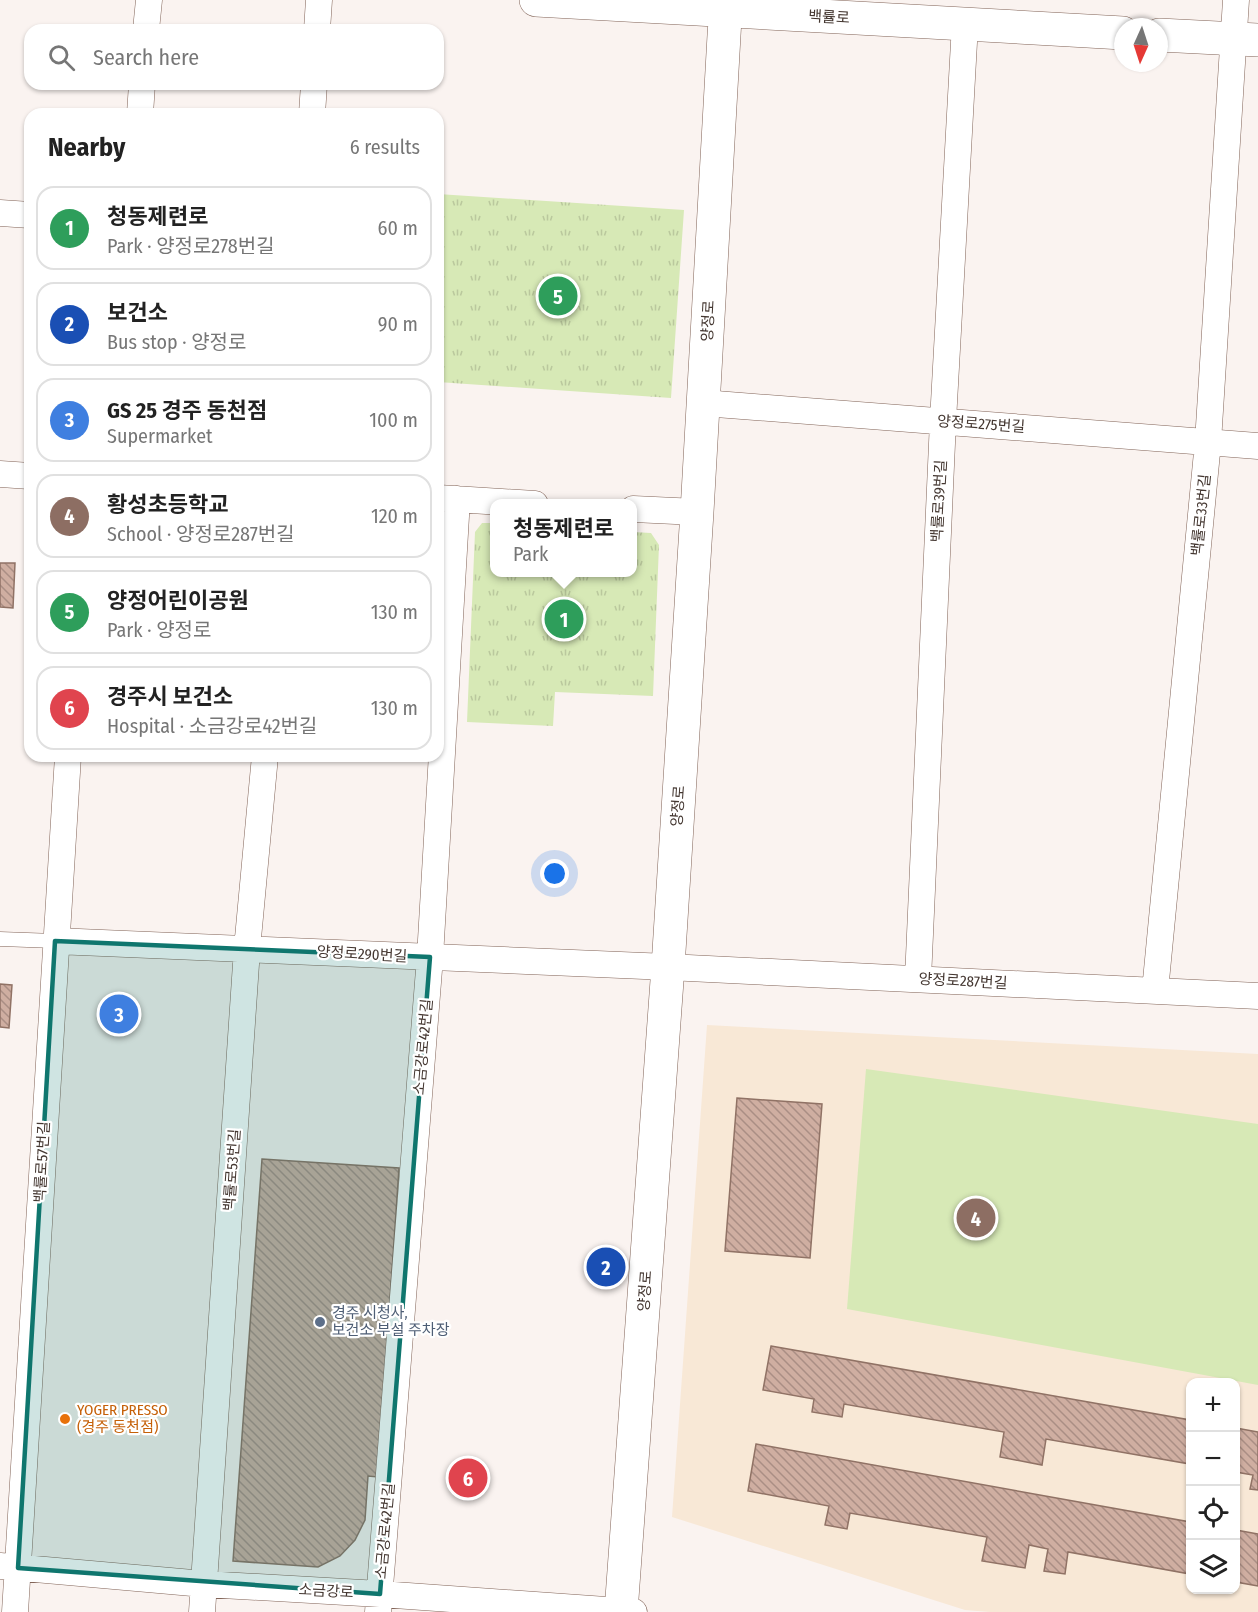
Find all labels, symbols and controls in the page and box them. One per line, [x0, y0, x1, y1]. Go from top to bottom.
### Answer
street label: 백률로 [808, 7, 850, 27]
north arrow [1114, 18, 1168, 72]
search box [24, 24, 444, 90]
icon: search [45, 41, 78, 74]
text: Search here [93, 44, 199, 71]
text: Nearby [48, 132, 125, 163]
text: 6 results [350, 135, 420, 159]
text: 청동제련로 [107, 203, 208, 230]
text: 1 [65, 216, 74, 240]
text: 60 m [378, 216, 418, 240]
text: Park · 양정로278번길 [107, 234, 275, 258]
pin: 5 [538, 274, 578, 318]
text: 보건소 [107, 299, 168, 326]
street label: 양정로 [698, 300, 718, 342]
text: 2 [65, 312, 74, 336]
text: 90 m [378, 312, 418, 336]
text: Bus stop · 양정로 [107, 330, 246, 354]
text: GS 25 경주 동천점 [107, 397, 267, 424]
text: 3 [65, 408, 74, 432]
text: 100 m [369, 408, 418, 432]
street label: 양정로275번길 [936, 412, 1026, 436]
text: Supermarket [107, 424, 213, 448]
street label: 백률로39번길 [928, 459, 950, 543]
street label: 백률로33번길 [1188, 473, 1214, 557]
text: 황성초등학교 [107, 491, 228, 518]
popup [490, 499, 637, 577]
text: 4 [64, 504, 75, 528]
text: 120 m [371, 504, 418, 528]
text: 청동제련로 [513, 515, 614, 542]
text: School · 양정로287번길 [107, 522, 295, 546]
text: Park [513, 542, 548, 566]
text: 양정어린이공원 [107, 587, 249, 614]
pin: 1 [544, 596, 584, 642]
text: 5 [65, 600, 74, 624]
text: 130 m [371, 600, 418, 624]
text: Park · 양정로 [107, 618, 211, 642]
text: 경주시 보건소 [107, 683, 233, 710]
text: 6 [64, 696, 75, 720]
text: 130 m [371, 696, 418, 720]
text: Hospital · 소금강로42번길 [107, 714, 317, 738]
street label: 양정로 [668, 785, 688, 827]
your location [540, 859, 569, 888]
street label: 양정로290번길 [316, 943, 408, 965]
street label: 양정로287번길 [918, 970, 1008, 992]
pin: 3 [100, 992, 138, 1036]
street label: 소금강로42번길 [410, 998, 436, 1096]
street label: 백률로57번길 [31, 1121, 53, 1203]
street label: 백률로53번길 [220, 1128, 244, 1212]
pin: 4 [956, 1196, 996, 1240]
pin: 2 [586, 1244, 626, 1290]
street label: 양정로 [635, 1270, 655, 1312]
place label: 경주 시청사, 보건소 부설 주차장 [332, 1304, 450, 1339]
marker: 경주 시청사, 보건소 부설 주차장 [313, 1315, 327, 1329]
map controls [1186, 1378, 1240, 1594]
button: + [1186, 1378, 1240, 1432]
place label: YOGER PRESSO (경주 동천점) [77, 1401, 168, 1436]
marker: YOGER PRESSO (경주 동천점) [58, 1412, 72, 1426]
button: − [1186, 1432, 1240, 1486]
pin: 6 [448, 1456, 488, 1500]
street label: 소금강로42번길 [372, 1482, 398, 1580]
button: locate [1186, 1486, 1240, 1540]
button: layers [1186, 1540, 1240, 1594]
street label: 소금강로 [298, 1581, 354, 1601]

